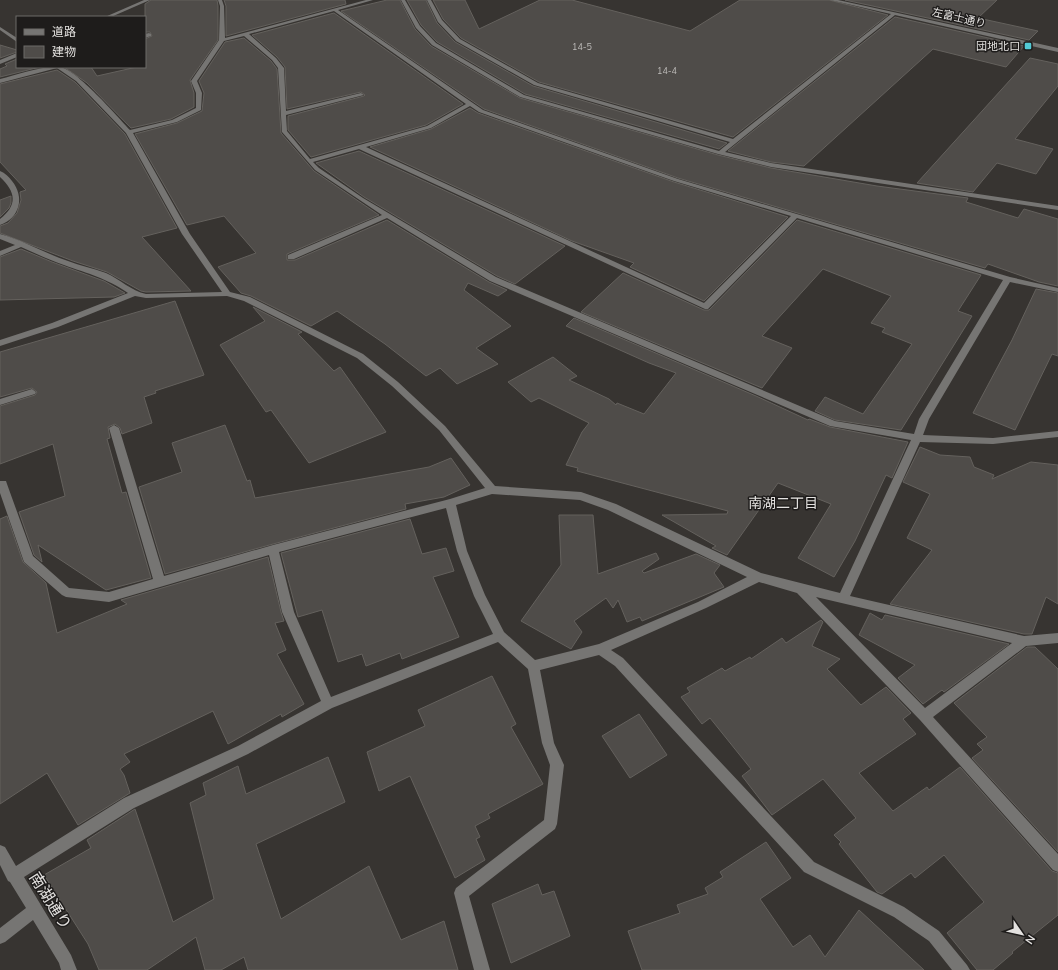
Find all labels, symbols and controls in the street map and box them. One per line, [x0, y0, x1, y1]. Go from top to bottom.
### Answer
street label: 左富士通り [931, 5, 987, 31]
legend [16, 16, 146, 68]
text: 道路 [52, 24, 76, 40]
place label: 団地北口 [976, 39, 1020, 54]
house number: 14-5 [572, 41, 592, 53]
marker: 団地北口 [1023, 41, 1033, 51]
text: 建物 [52, 44, 76, 60]
house number: 14-4 [657, 65, 678, 77]
district label: 南湖二丁目 [748, 494, 818, 513]
street label: 南湖通り [24, 868, 76, 934]
north arrow [1002, 914, 1042, 954]
text: N [1021, 932, 1038, 947]

